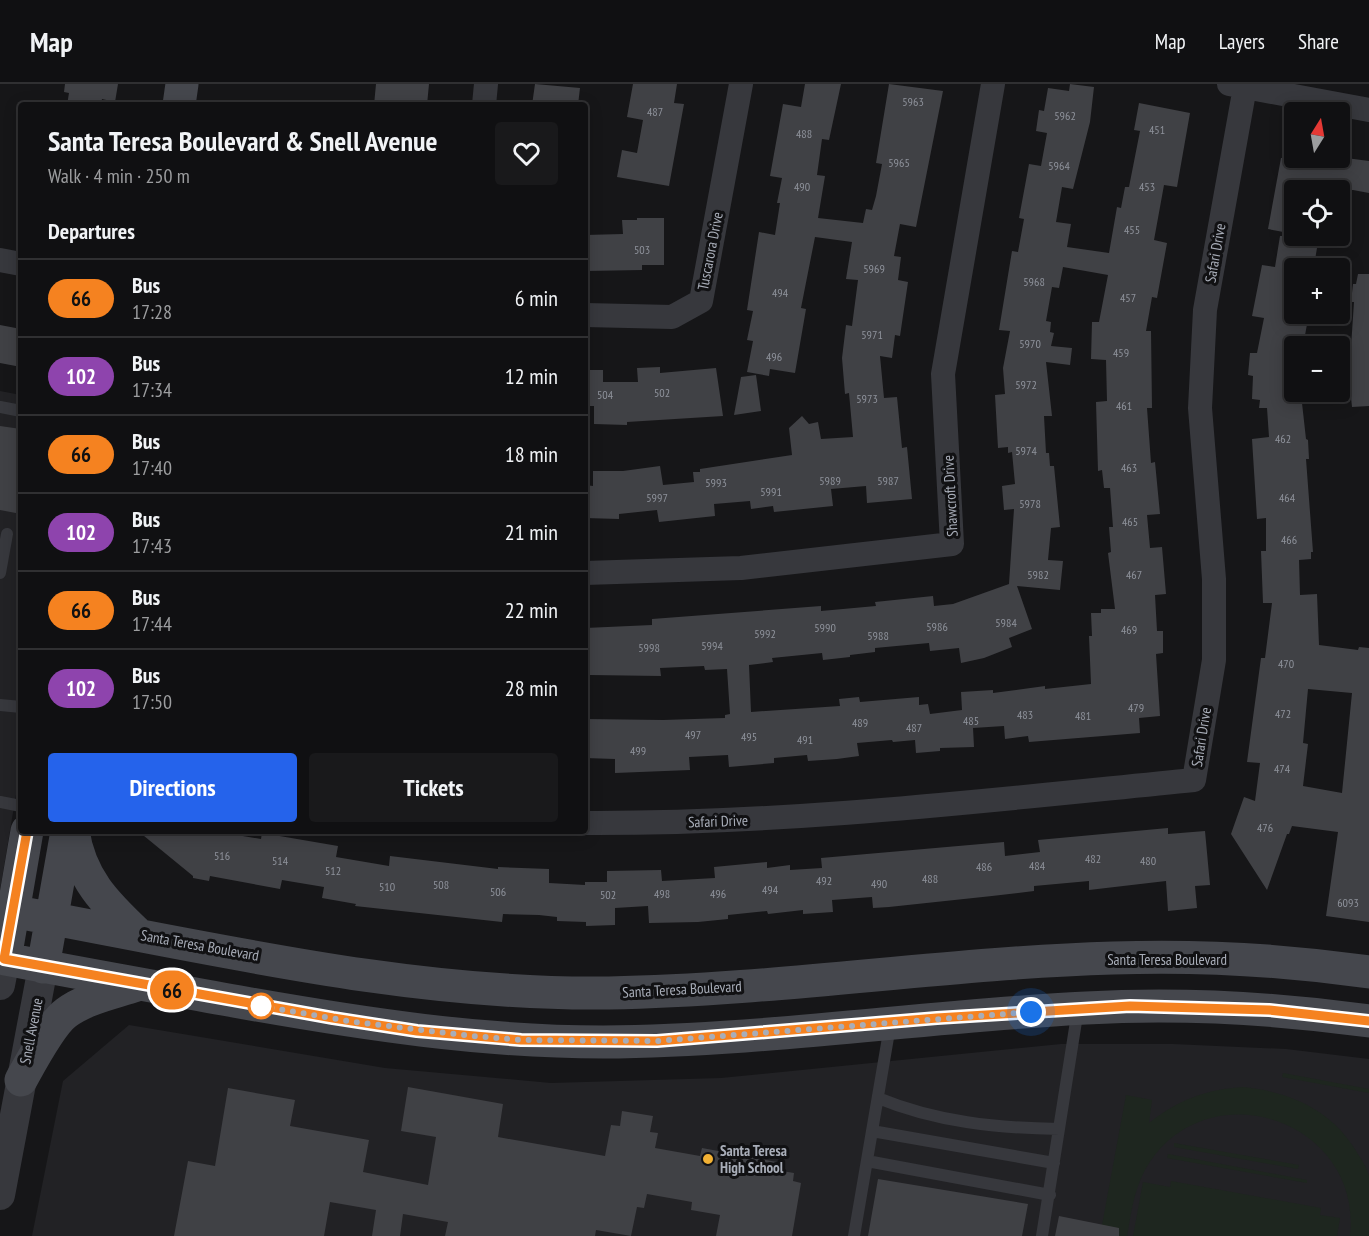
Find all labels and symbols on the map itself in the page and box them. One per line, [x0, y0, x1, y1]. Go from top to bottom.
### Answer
house number: 5963 [902, 94, 924, 109]
north arrow [1284, 102, 1350, 168]
house number: 487 [647, 104, 663, 119]
house number: 5962 [1054, 108, 1076, 123]
house number: 451 [1149, 122, 1165, 137]
house number: 488 [796, 126, 812, 141]
house number: 5965 [888, 155, 910, 170]
house number: 5964 [1048, 158, 1070, 173]
house number: 490 [794, 179, 810, 194]
house number: 453 [1139, 179, 1155, 194]
street label: Tuscarora Drive [693, 210, 727, 292]
house number: 455 [1124, 222, 1140, 237]
street label: Safari Drive [1200, 222, 1230, 284]
house number: 503 [634, 242, 650, 257]
house number: 5969 [863, 261, 885, 276]
house number: 5968 [1023, 274, 1045, 289]
house number: 494 [772, 285, 789, 300]
house number: 457 [1120, 290, 1136, 305]
house number: 5971 [861, 327, 883, 342]
house number: 5970 [1019, 336, 1041, 351]
house number: 459 [1113, 345, 1129, 360]
house number: 496 [766, 349, 782, 364]
house number: 5972 [1015, 377, 1037, 392]
house number: 502 [654, 385, 670, 400]
house number: 504 [597, 387, 614, 402]
house number: 5973 [856, 391, 878, 406]
house number: 461 [1116, 398, 1132, 413]
house number: 462 [1275, 431, 1291, 446]
house number: 5974 [1015, 443, 1037, 458]
street label: Shawcroft Drive [938, 455, 962, 537]
house number: 463 [1121, 460, 1137, 475]
house number: 5989 [819, 473, 841, 488]
house number: 5987 [877, 473, 899, 488]
house number: 5993 [705, 475, 727, 490]
house number: 5991 [760, 484, 782, 499]
house number: 5997 [646, 490, 668, 505]
house number: 464 [1279, 490, 1296, 505]
house number: 5978 [1019, 496, 1041, 511]
house number: 465 [1122, 514, 1138, 529]
house number: 466 [1281, 532, 1297, 547]
house number: 5982 [1027, 567, 1049, 582]
house number: 467 [1126, 567, 1142, 582]
house number: 5984 [995, 615, 1017, 630]
house number: 5986 [926, 619, 948, 634]
house number: 5990 [814, 620, 836, 635]
house number: 469 [1121, 622, 1137, 637]
house number: 5992 [754, 626, 776, 641]
house number: 5988 [867, 628, 889, 643]
house number: 5994 [701, 638, 723, 653]
house number: 5998 [638, 640, 660, 655]
house number: 470 [1278, 656, 1294, 671]
house number: 479 [1128, 700, 1144, 715]
street label: Safari Drive [1187, 706, 1215, 768]
house number: 472 [1275, 706, 1291, 721]
house number: 483 [1017, 707, 1033, 722]
house number: 481 [1075, 708, 1091, 723]
house number: 485 [963, 713, 979, 728]
house number: 489 [852, 715, 868, 730]
house number: 487 [906, 720, 922, 735]
house number: 497 [685, 727, 701, 742]
house number: 495 [741, 729, 757, 744]
house number: 491 [797, 732, 813, 747]
house number: 499 [630, 743, 646, 758]
house number: 474 [1274, 761, 1291, 776]
street label: Safari Drive [688, 810, 748, 832]
house number: 476 [1257, 820, 1273, 835]
house number: 516 [214, 848, 230, 863]
house number: 482 [1085, 851, 1101, 866]
house number: 514 [272, 853, 289, 868]
house number: 480 [1140, 853, 1156, 868]
house number: 484 [1029, 858, 1046, 873]
house number: 486 [976, 859, 992, 874]
house number: 512 [325, 863, 341, 878]
house number: 488 [922, 871, 938, 886]
house number: 492 [816, 873, 832, 888]
house number: 490 [871, 876, 887, 891]
house number: 508 [433, 877, 449, 892]
house number: 510 [379, 879, 395, 894]
house number: 494 [762, 882, 779, 897]
house number: 506 [490, 884, 506, 899]
house number: 498 [654, 886, 670, 901]
house number: 496 [710, 886, 726, 901]
house number: 502 [600, 887, 616, 902]
house number: 6093 [1337, 895, 1359, 910]
street label: Santa Teresa Boulevard [139, 925, 261, 965]
street label: Santa Teresa Boulevard [1107, 950, 1227, 969]
line badge: 66 [145, 970, 199, 1010]
street label: Santa Teresa Boulevard [622, 976, 742, 1002]
unlabelled marker [248, 993, 274, 1019]
street label: Snell Avenue [15, 996, 47, 1066]
your location [1016, 997, 1046, 1027]
place label: Santa Teresa High School [720, 1141, 787, 1177]
marker: Santa Teresa High School [701, 1152, 715, 1166]

